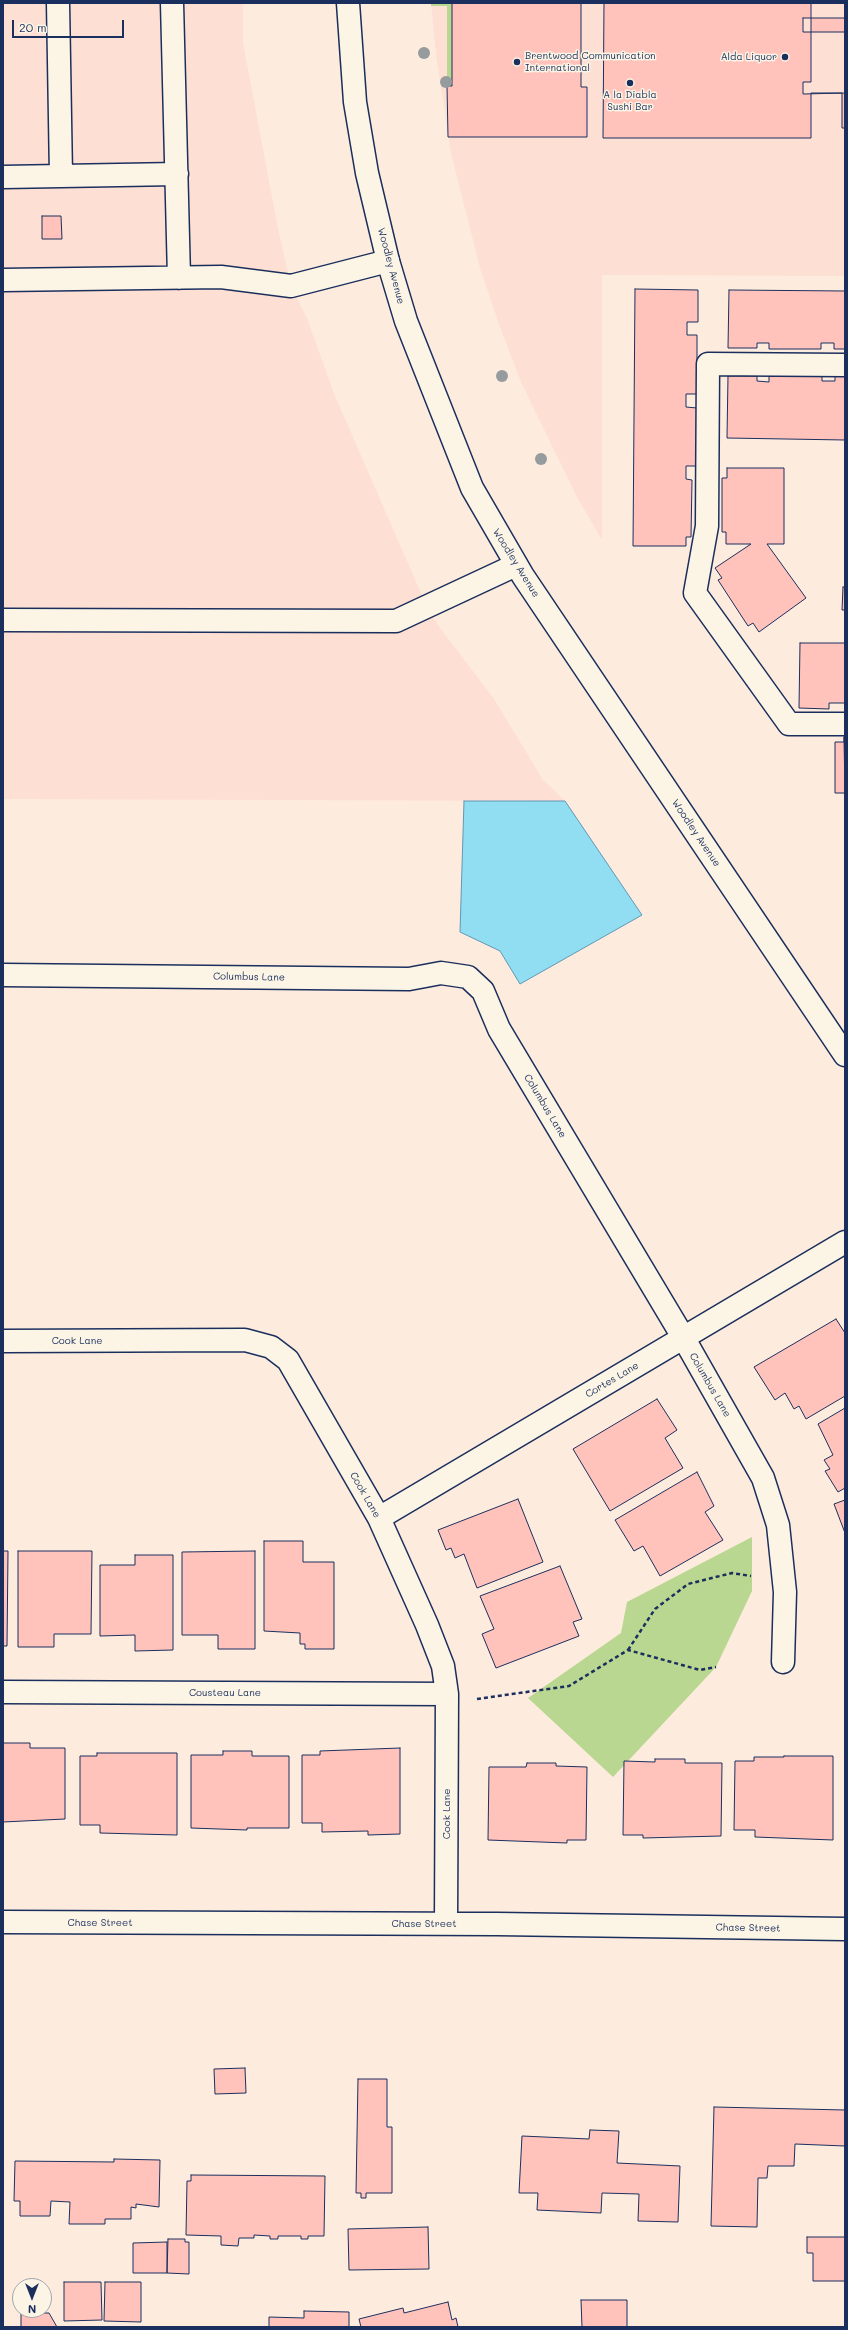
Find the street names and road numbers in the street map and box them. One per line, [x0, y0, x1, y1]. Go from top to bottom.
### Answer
street label: Woodley Avenue [375, 226, 407, 306]
street label: Woodley Avenue [490, 526, 542, 600]
street label: Woodley Avenue [669, 797, 723, 869]
street label: Columbus Lane [213, 970, 285, 984]
street label: Columbus Lane [521, 1072, 569, 1140]
street label: Cook Lane [52, 1335, 102, 1347]
street label: Columbus Lane [687, 1351, 733, 1419]
street label: Cortes Lane [583, 1359, 641, 1401]
street label: Cook Lane [347, 1470, 383, 1520]
street label: Cousteau Lane [189, 1687, 261, 1699]
street label: Cook Lane [441, 1789, 453, 1839]
street label: Chase Street [67, 1917, 133, 1929]
street label: Chase Street [391, 1918, 457, 1930]
street label: Chase Street [715, 1921, 781, 1935]

